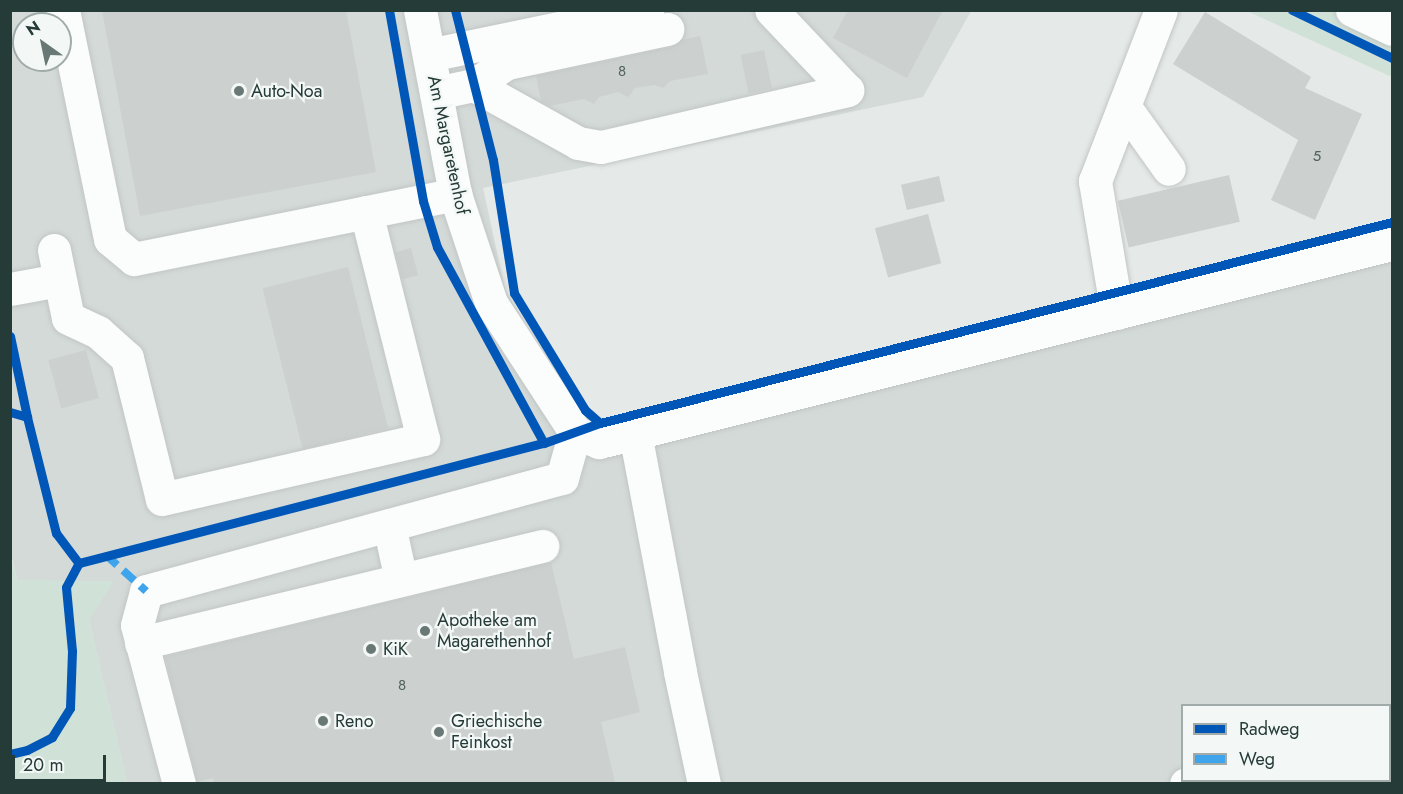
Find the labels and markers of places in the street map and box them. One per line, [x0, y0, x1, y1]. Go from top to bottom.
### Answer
place label: Auto-Noa [251, 80, 322, 102]
marker: Auto-Noa [232, 84, 246, 98]
place label: Apotheke am Magarethenhof [437, 610, 551, 652]
marker: Apotheke am Magarethenhof [418, 624, 432, 638]
place label: KiK [383, 638, 408, 660]
marker: KiK [364, 642, 378, 656]
place label: Reno [335, 710, 374, 732]
place label: Griechische Feinkost [451, 711, 542, 754]
marker: Reno [316, 714, 330, 728]
marker: Griechische Feinkost [432, 725, 446, 739]

